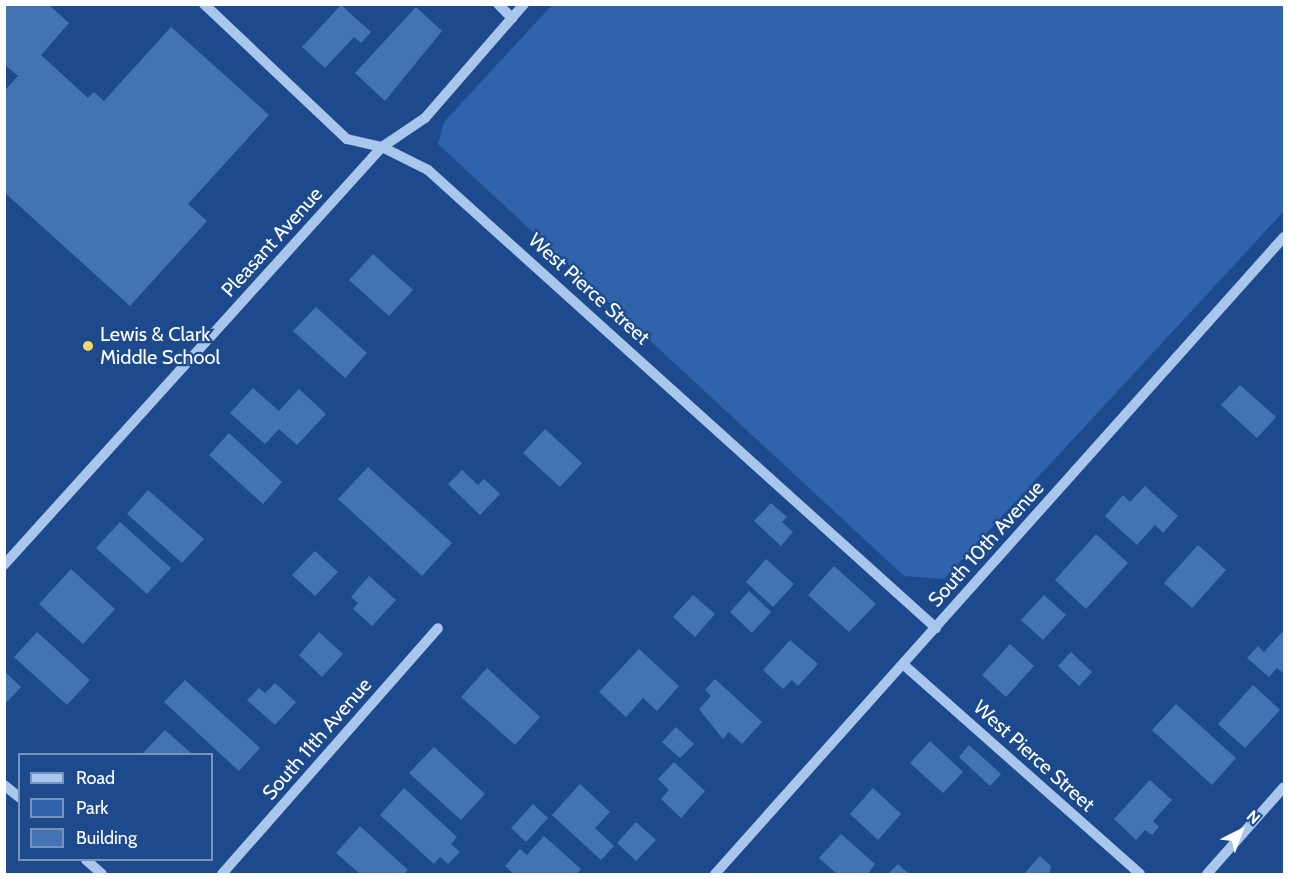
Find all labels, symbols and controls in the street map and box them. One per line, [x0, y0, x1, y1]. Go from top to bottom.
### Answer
street label: Pleasant Avenue [216, 182, 328, 302]
street label: West Pierce Street [523, 228, 655, 350]
place label: Lewis & Clark Middle School [100, 322, 220, 369]
marker: Lewis & Clark Middle School [81, 339, 95, 353]
street label: South 10th Avenue [923, 476, 1049, 612]
street label: South 11th Avenue [257, 673, 377, 805]
street label: West Pierce Street [968, 695, 1100, 817]
legend [18, 753, 213, 861]
text: Road [76, 767, 115, 789]
text: Park [76, 797, 108, 819]
north arrow [1211, 801, 1271, 861]
text: N [1243, 806, 1264, 828]
text: Building [76, 827, 137, 849]

